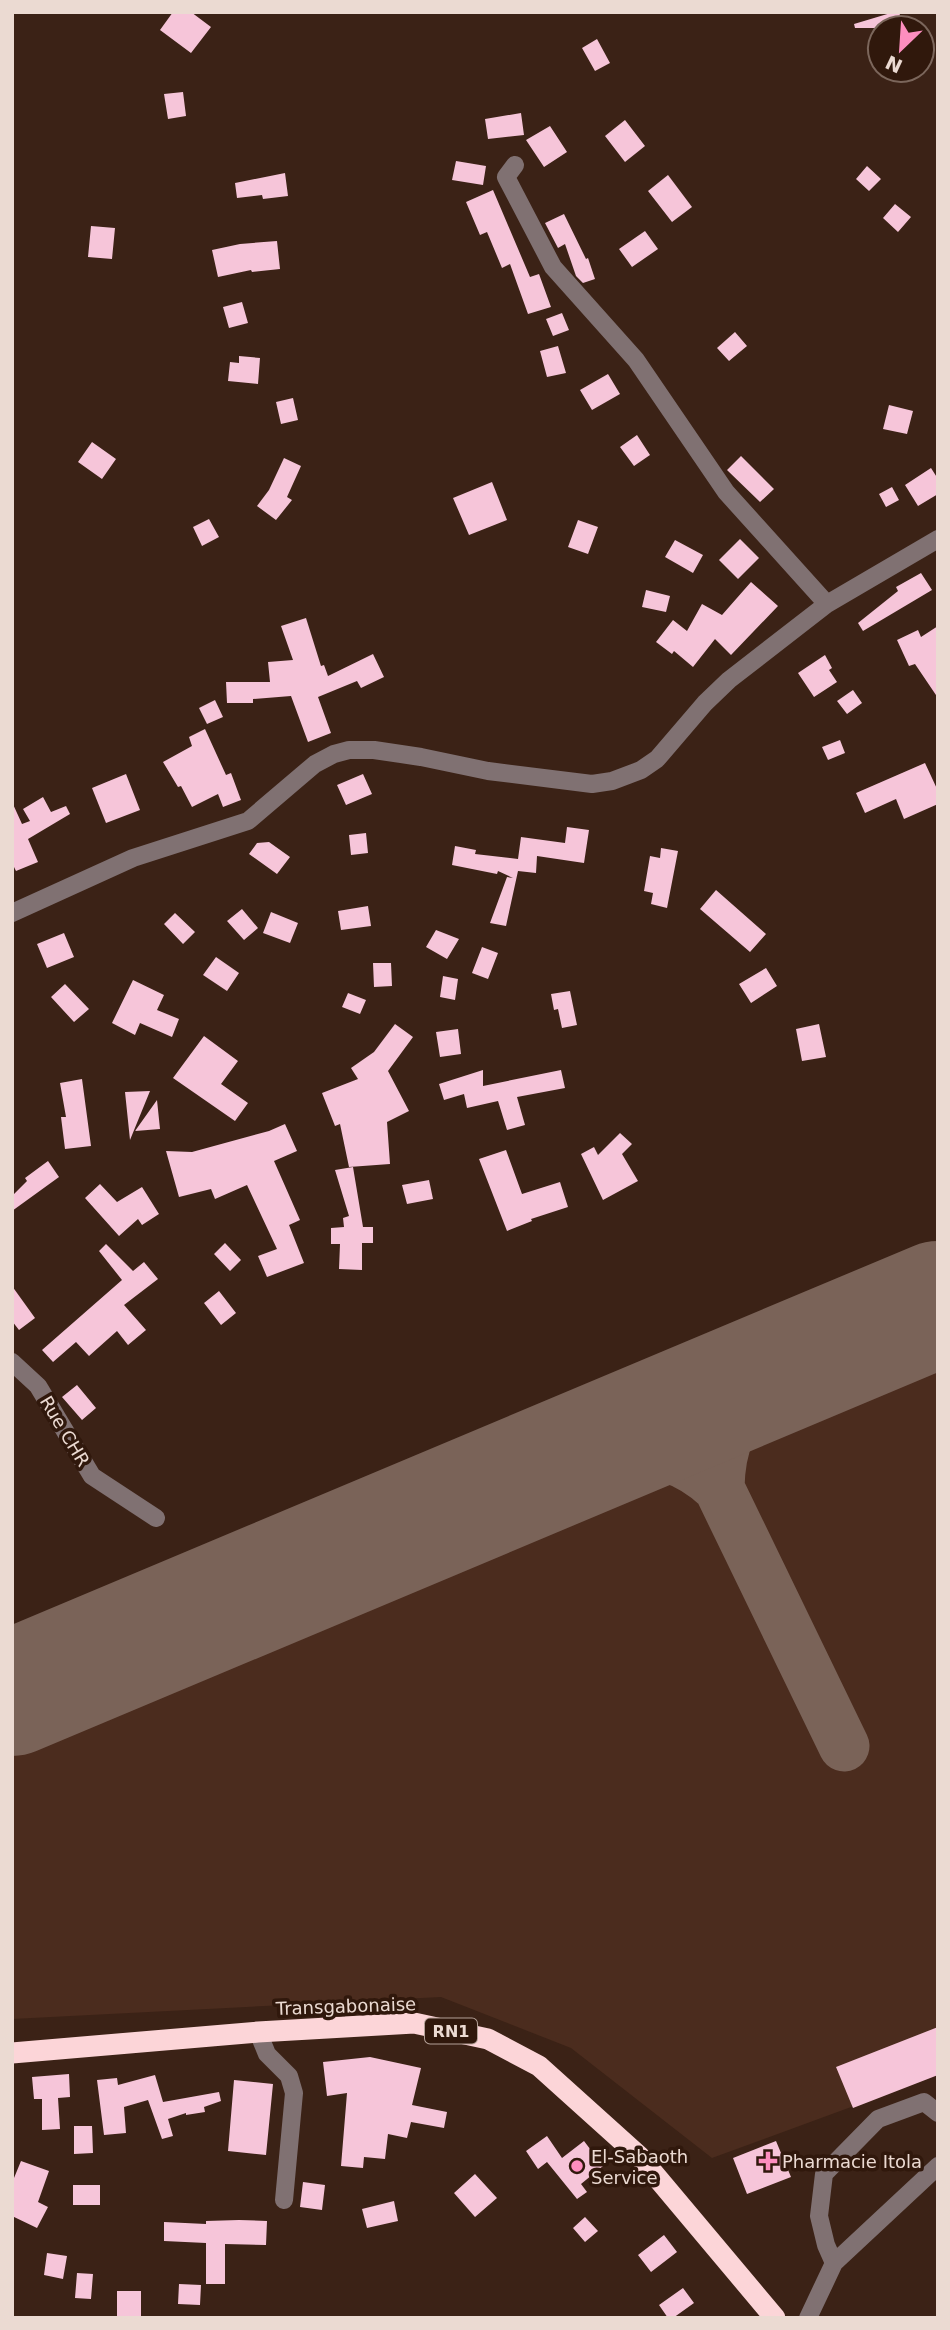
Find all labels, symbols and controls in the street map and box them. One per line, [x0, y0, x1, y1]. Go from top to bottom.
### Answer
north arrow [866, 14, 936, 84]
text: N [882, 51, 906, 78]
street label: Rue CHR [36, 1392, 94, 1470]
street label: Transgabonaise [274, 1993, 417, 2019]
road number: RN1 [425, 2019, 477, 2044]
place label: El-Sabaoth Service [591, 2146, 688, 2188]
place label: Pharmacie Itola [782, 2151, 922, 2172]
marker: Pharmacie Itola [760, 2153, 776, 2169]
marker: El-Sabaoth Service [569, 2158, 585, 2174]

